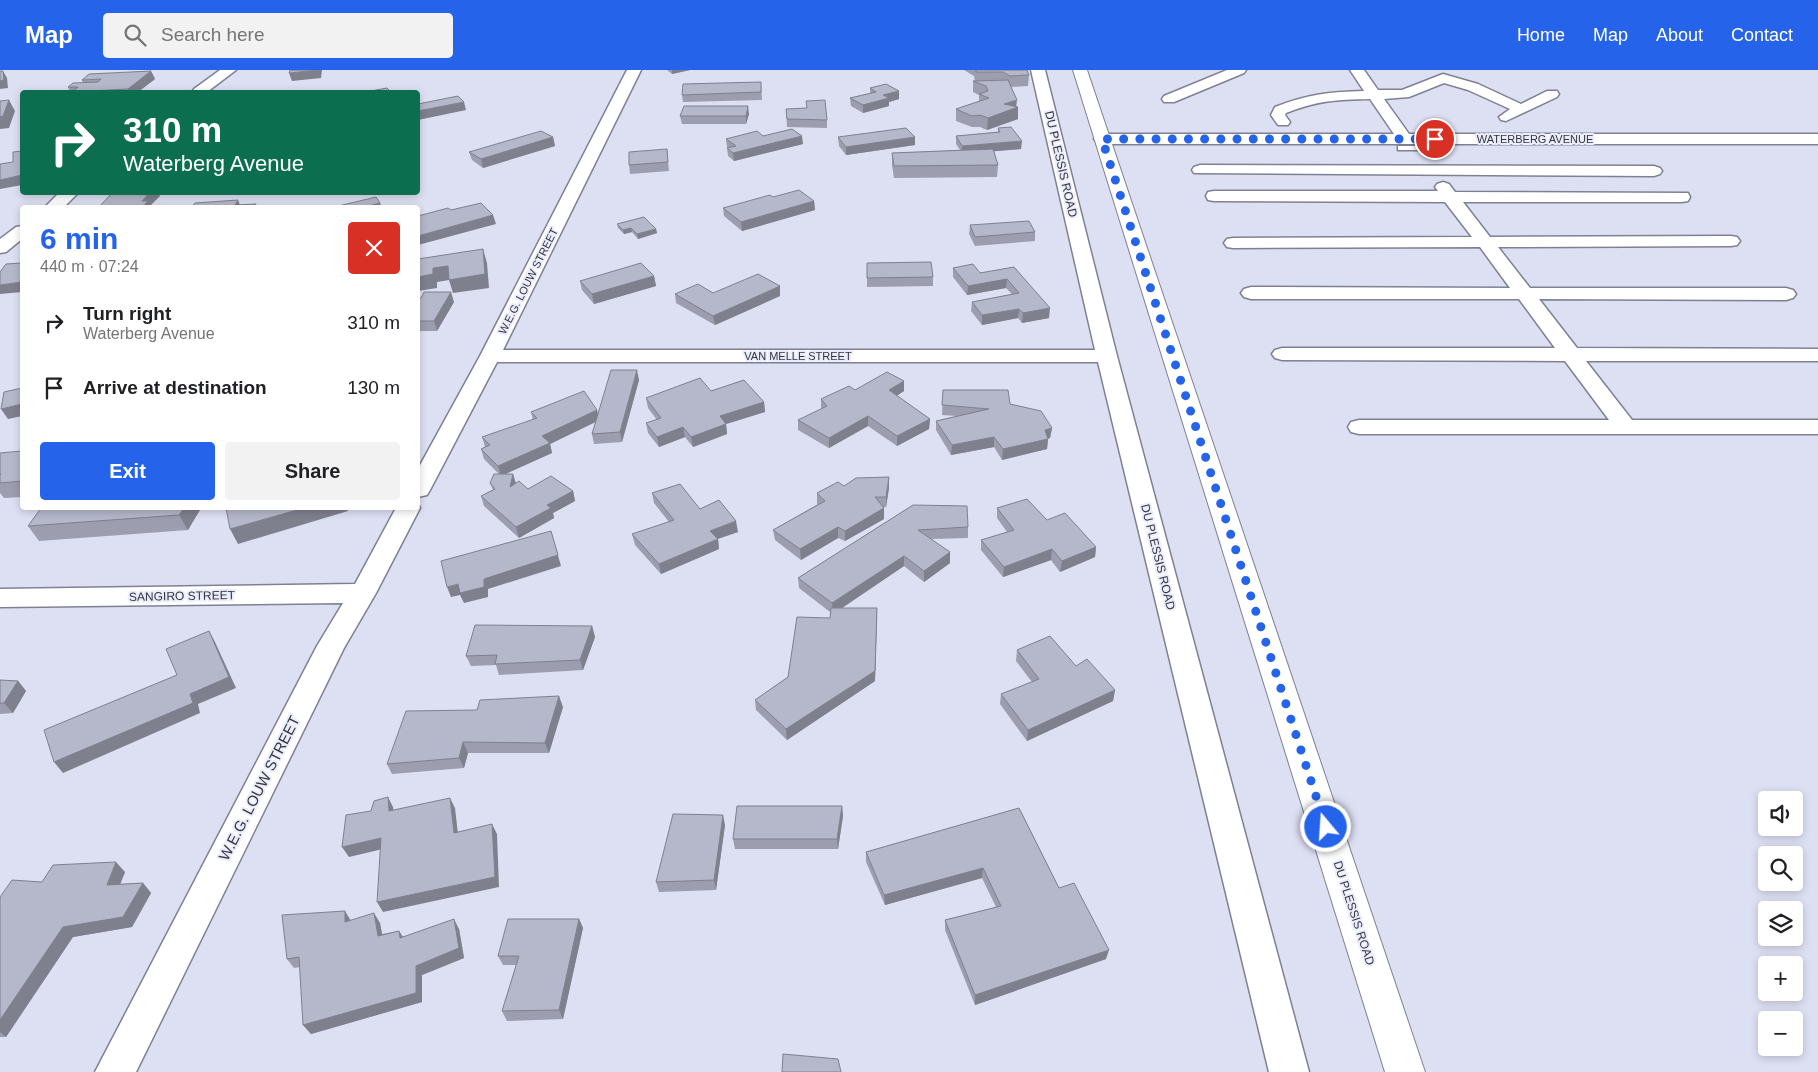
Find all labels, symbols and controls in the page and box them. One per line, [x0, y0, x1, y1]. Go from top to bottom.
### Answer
search box [103, 13, 453, 58]
text: Map [25, 21, 73, 48]
icon: search [121, 21, 149, 49]
text: Search here [161, 24, 265, 45]
text: Home [1517, 25, 1565, 45]
text: Map [1593, 25, 1628, 45]
text: About [1656, 25, 1703, 45]
text: Contact [1731, 25, 1793, 45]
street label: DU PLESSIS ROAD [1042, 109, 1080, 219]
icon: right [40, 110, 105, 175]
text: 310 m [123, 110, 222, 149]
pin [1414, 118, 1456, 160]
icon: arrive [1421, 125, 1449, 153]
street label: WATERBERG AVENUE [1477, 133, 1593, 145]
text: Waterberg Avenue [123, 151, 304, 176]
text: 6 min [40, 222, 118, 255]
button: close [348, 222, 400, 274]
street label: W.E.G. LOUW STREET [496, 226, 560, 336]
text: 440 m · 07:24 [40, 258, 139, 275]
text: Turn right [83, 303, 171, 324]
icon: right [40, 309, 68, 337]
text: 310 m [347, 312, 400, 333]
text: Waterberg Avenue [83, 325, 215, 342]
street label: VAN MELLE STREET [744, 350, 852, 362]
icon: arrive [40, 374, 68, 402]
text: Arrive at destination [83, 377, 267, 398]
text: 130 m [347, 377, 400, 398]
button: Exit [40, 442, 215, 500]
button: Share [225, 442, 400, 500]
street label: DU PLESSIS ROAD [1138, 503, 1178, 612]
street label: SANGIRO STREET [129, 588, 236, 604]
street label: W.E.G. LOUW STREET [215, 713, 303, 863]
map controls [1758, 791, 1803, 1056]
button: sound [1758, 791, 1803, 836]
position arrow [1299, 800, 1351, 852]
button: search [1758, 846, 1803, 891]
street label: DU PLESSIS ROAD [1331, 859, 1378, 967]
button: layers [1758, 901, 1803, 946]
button: + [1758, 956, 1803, 1001]
button: − [1758, 1011, 1803, 1056]

